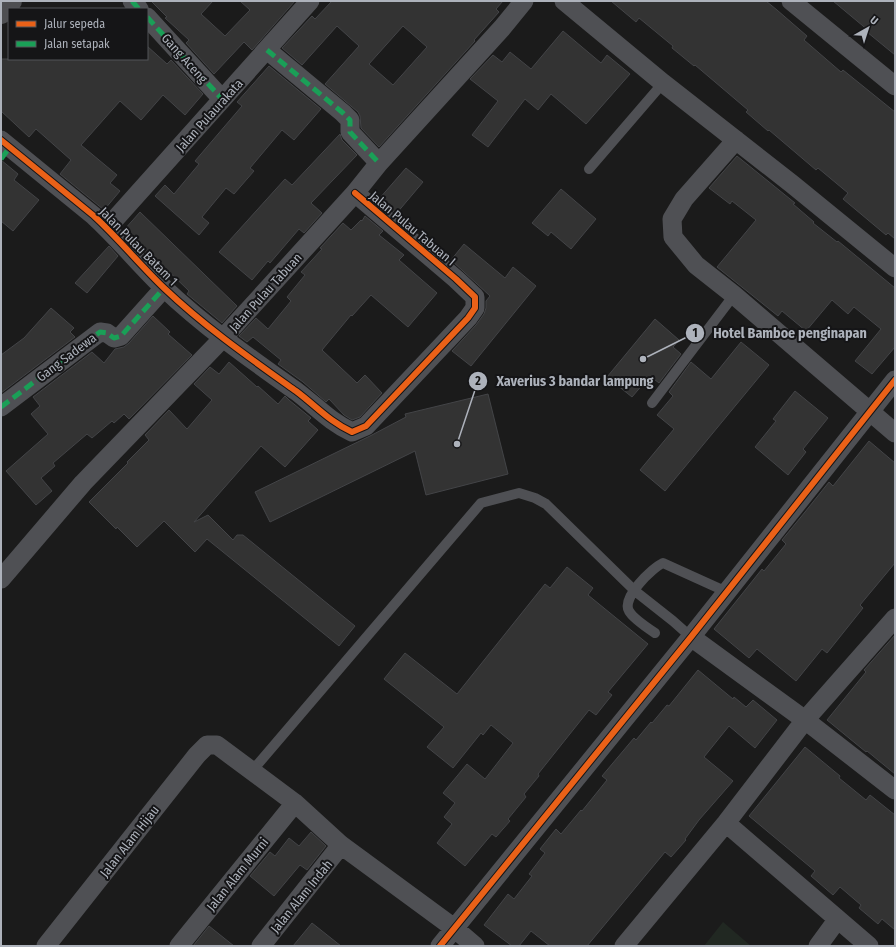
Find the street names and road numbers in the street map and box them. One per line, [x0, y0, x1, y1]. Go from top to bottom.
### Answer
street label: Gang Aceng [159, 31, 211, 87]
street label: Jalan Pulaurakata [173, 76, 246, 155]
street label: Jalan Pulau Tabuan I [367, 188, 459, 269]
street label: Jalan Pulau Batam 1 [96, 204, 181, 289]
street label: Jalan Pulau Tabuan [226, 250, 305, 335]
street label: Gang Sadewa [34, 330, 99, 385]
street label: Jalan Alam Hijau [97, 803, 162, 880]
street label: Jalan Alam Murni [203, 835, 271, 914]
street label: Jalan Alam Indah [267, 857, 335, 936]

